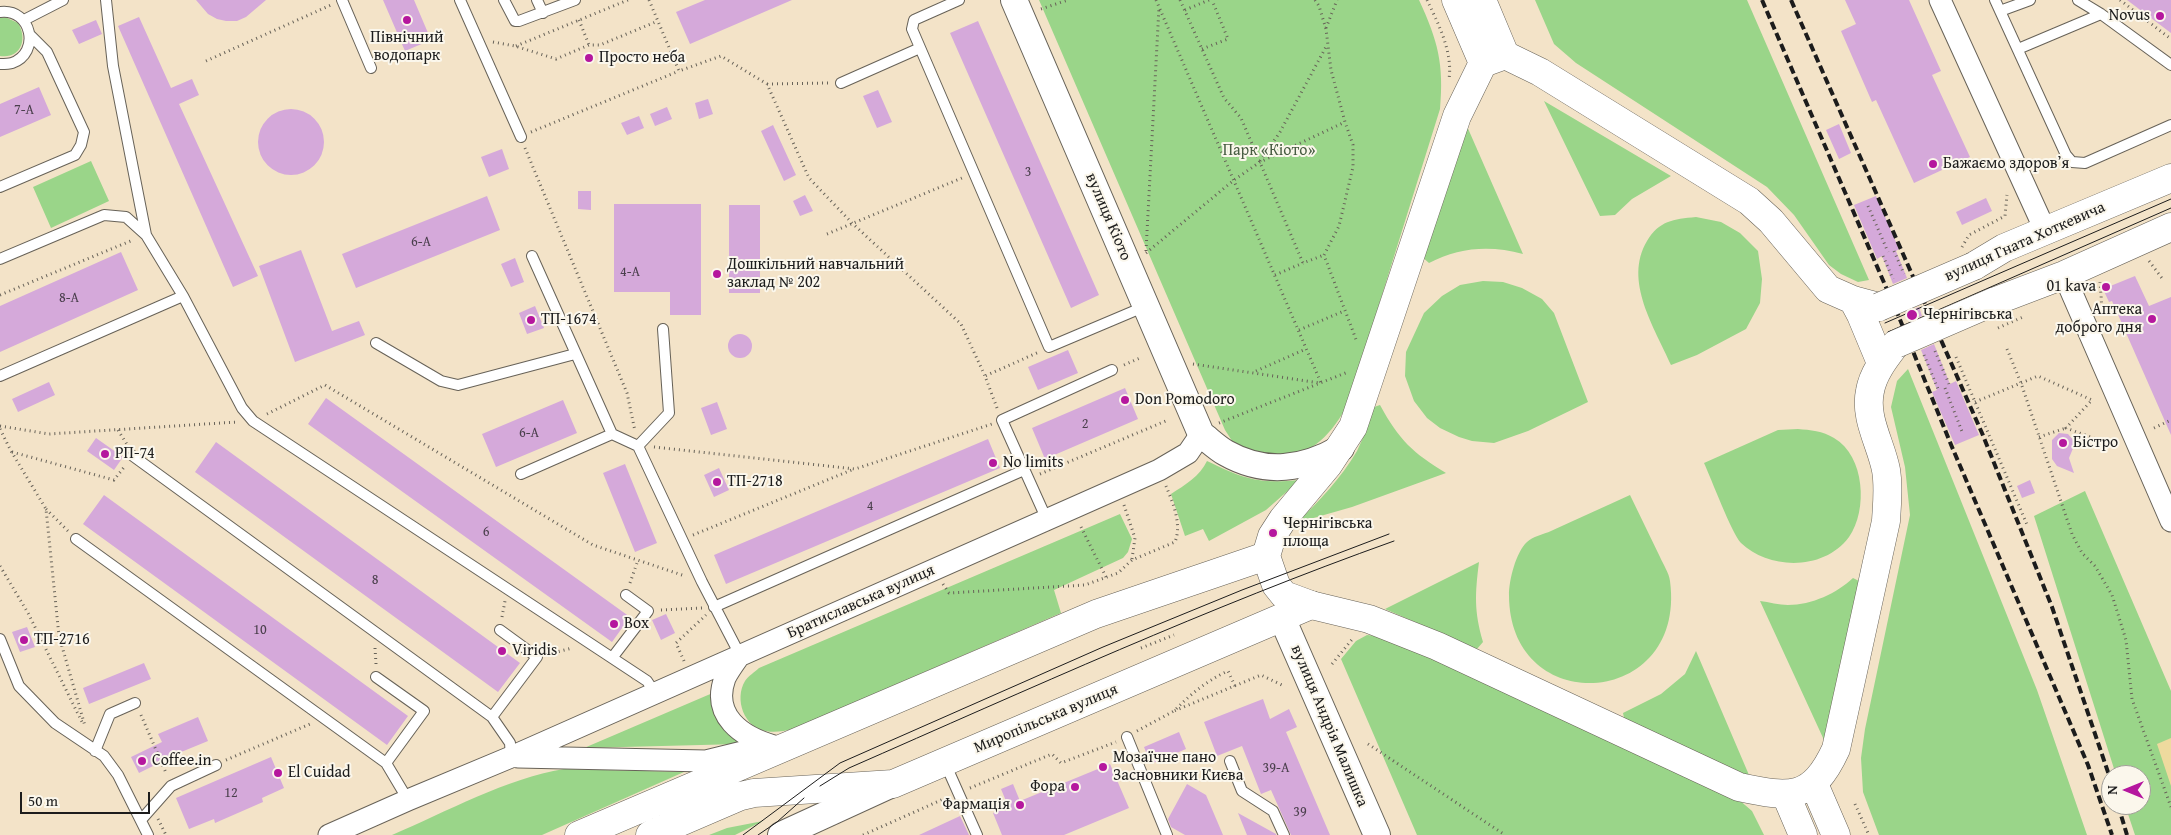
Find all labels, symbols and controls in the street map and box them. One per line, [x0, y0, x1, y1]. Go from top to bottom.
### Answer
place label: Novus [2109, 6, 2150, 26]
marker: Novus [2154, 10, 2166, 22]
marker: Північний водопарк [401, 14, 413, 26]
place label: Північний водопарк [370, 28, 444, 66]
place label: Просто неба [599, 48, 685, 68]
marker: Просто неба [583, 52, 595, 64]
house number: 7-А [14, 102, 34, 118]
park label: Парк «Кіото» [1223, 141, 1315, 161]
place label: Бажаємо здоровʼя [1943, 154, 2069, 174]
marker: Бажаємо здоровʼя [1927, 158, 1939, 170]
house number: 3 [1025, 164, 1031, 180]
street label: вулиця Кіото [1081, 170, 1135, 264]
street label: вулиця Гната Хоткевича [1942, 198, 2108, 286]
house number: 6-А [411, 234, 431, 250]
place label: Дошкільний навчальний заклад № 202 [727, 255, 904, 293]
house number: 4-А [620, 264, 640, 280]
marker: Дошкільний навчальний заклад № 202 [711, 268, 723, 280]
place label: 01 kava [2046, 277, 2096, 297]
marker: 01 kava [2100, 281, 2112, 293]
house number: 8-А [59, 290, 79, 306]
place label: Аптека доброго дня [2056, 300, 2142, 338]
place label: Чернігівська [1923, 305, 2012, 325]
marker: Чернігівська [1905, 308, 1919, 322]
place label: ТП-1674 [541, 310, 597, 330]
marker: Аптека доброго дня [2146, 313, 2158, 325]
marker: ТП-1674 [525, 314, 537, 326]
place label: Don Pomodoro [1135, 390, 1235, 410]
marker: Don Pomodoro [1119, 394, 1131, 406]
house number: 2 [1082, 416, 1088, 432]
house number: 6-А [519, 425, 539, 441]
place label: Бістро [2073, 433, 2118, 453]
marker: Бістро [2057, 437, 2069, 449]
place label: РП-74 [115, 444, 155, 464]
marker: РП-74 [99, 448, 111, 460]
place label: No limits [1003, 453, 1064, 473]
marker: No limits [987, 457, 999, 469]
place label: ТП-2718 [727, 472, 783, 492]
marker: ТП-2718 [711, 476, 723, 488]
house number: 4 [867, 498, 873, 514]
place label: Чернігівська площа [1283, 514, 1372, 552]
house number: 6 [483, 524, 489, 540]
marker: Чернігівська площа [1267, 527, 1279, 539]
street label: Братиславська вулиця [784, 561, 938, 643]
house number: 8 [372, 572, 378, 588]
place label: Box [624, 614, 649, 634]
marker: Box [608, 618, 620, 630]
house number: 10 [253, 622, 267, 638]
place label: ТП-2716 [34, 630, 90, 650]
marker: ТП-2716 [18, 634, 30, 646]
place label: Viridis [512, 641, 557, 661]
street label: вулиця Андрія Малишка [1286, 642, 1372, 810]
marker: Viridis [496, 645, 508, 657]
street label: Миропільська вулиця [971, 680, 1121, 758]
place label: Мозаїчне пано Засновники Києва [1113, 748, 1243, 786]
place label: Coffee.in [152, 751, 211, 771]
marker: Coffee.in [136, 755, 148, 767]
house number: 39-А [1263, 760, 1289, 776]
marker: Мозаїчне пано Засновники Києва [1097, 761, 1109, 773]
place label: El Cuidad [288, 763, 351, 783]
north arrow [2101, 765, 2151, 815]
marker: El Cuidad [272, 767, 284, 779]
place label: Фора [1030, 777, 1065, 797]
marker: Фора [1069, 781, 1081, 793]
scale bar [22, 782, 152, 814]
house number: 12 [224, 785, 238, 801]
text: N [2102, 785, 2122, 795]
text: 50 m [28, 790, 58, 811]
place label: Фармація [943, 795, 1010, 815]
marker: Фармація [1014, 799, 1026, 811]
house number: 39 [1293, 804, 1307, 820]

